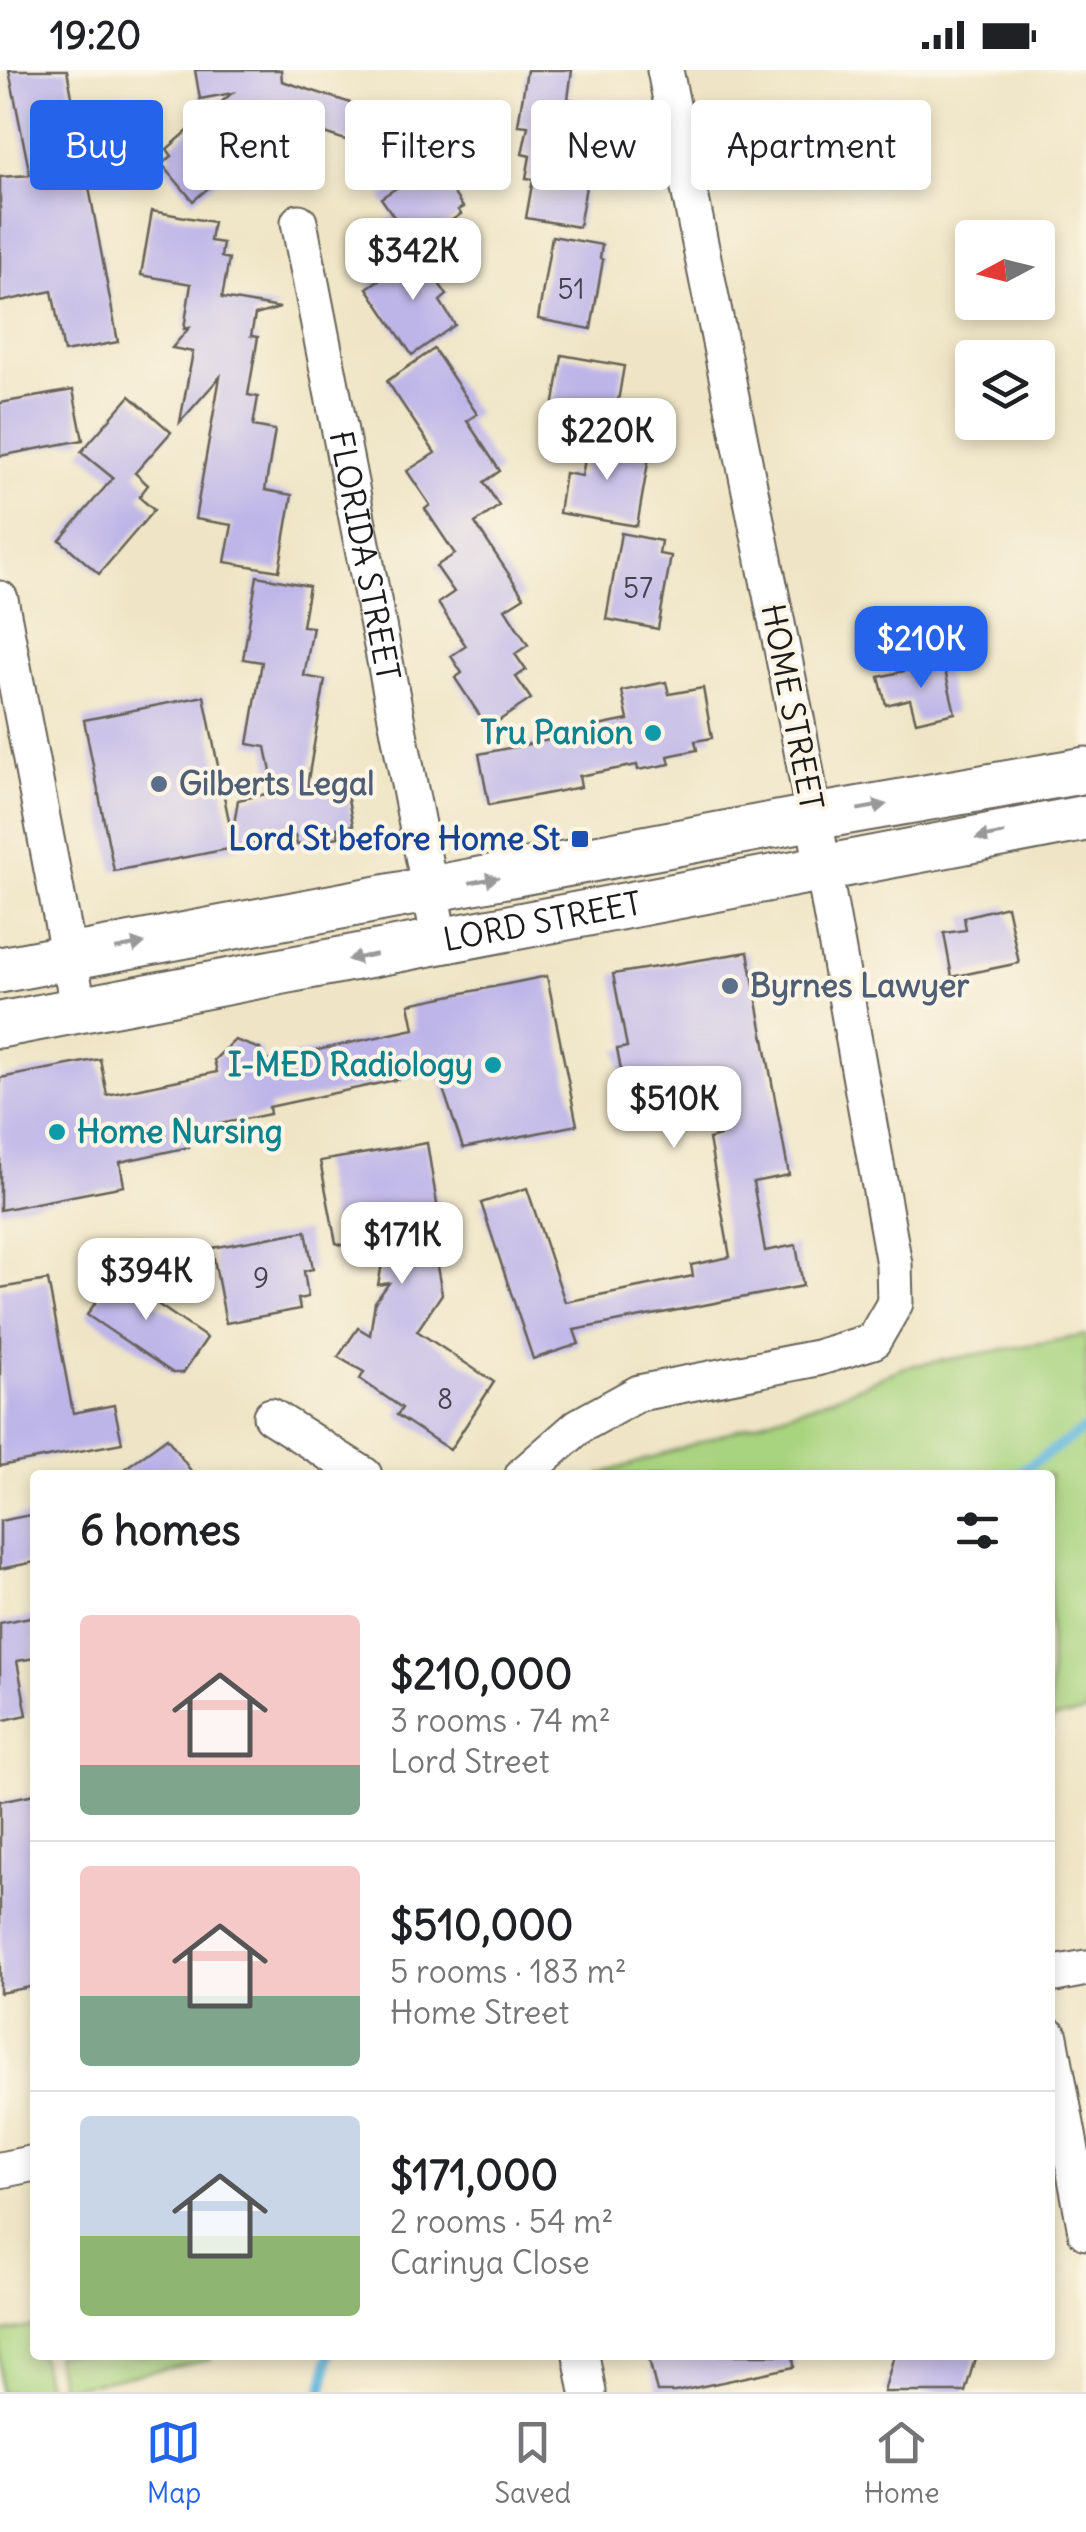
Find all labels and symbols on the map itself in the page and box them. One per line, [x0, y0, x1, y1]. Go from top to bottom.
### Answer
pin: $342K [343, 218, 483, 303]
north arrow [955, 220, 1055, 320]
house number: 51 [557, 271, 585, 307]
pin: $220K [537, 398, 677, 483]
street label: FLORIDA STREET [320, 427, 409, 684]
house number: 57 [623, 570, 653, 606]
street label: HOME STREET [752, 600, 833, 814]
pin: $210K [851, 606, 991, 691]
place label: Tru Panion [480, 712, 633, 753]
marker: Tru Panion [642, 722, 664, 744]
place label: Gilberts Legal [179, 763, 374, 804]
marker: Gilberts Legal [148, 773, 170, 795]
one-way arrow [857, 799, 889, 814]
place label: Lord St before Home St [228, 818, 560, 859]
marker: Lord St before Home St [569, 828, 591, 850]
one-way arrow [974, 829, 1005, 844]
one-way arrow [469, 871, 500, 887]
street label: LORD STREET [440, 882, 645, 960]
one-way arrow [115, 937, 146, 953]
one-way arrow [345, 950, 377, 965]
place label: Byrnes Lawyer [750, 965, 970, 1006]
marker: Byrnes Lawyer [719, 975, 741, 997]
place label: I-MED Radiology [228, 1044, 473, 1085]
marker: I-MED Radiology [482, 1054, 504, 1076]
pin: $510K [604, 1066, 744, 1151]
place label: Home Nursing [77, 1111, 283, 1152]
marker: Home Nursing [46, 1121, 68, 1143]
pin: $171K [332, 1202, 472, 1287]
pin: $394K [76, 1238, 216, 1323]
house number: 9 [253, 1260, 269, 1296]
house number: 8 [437, 1381, 453, 1417]

